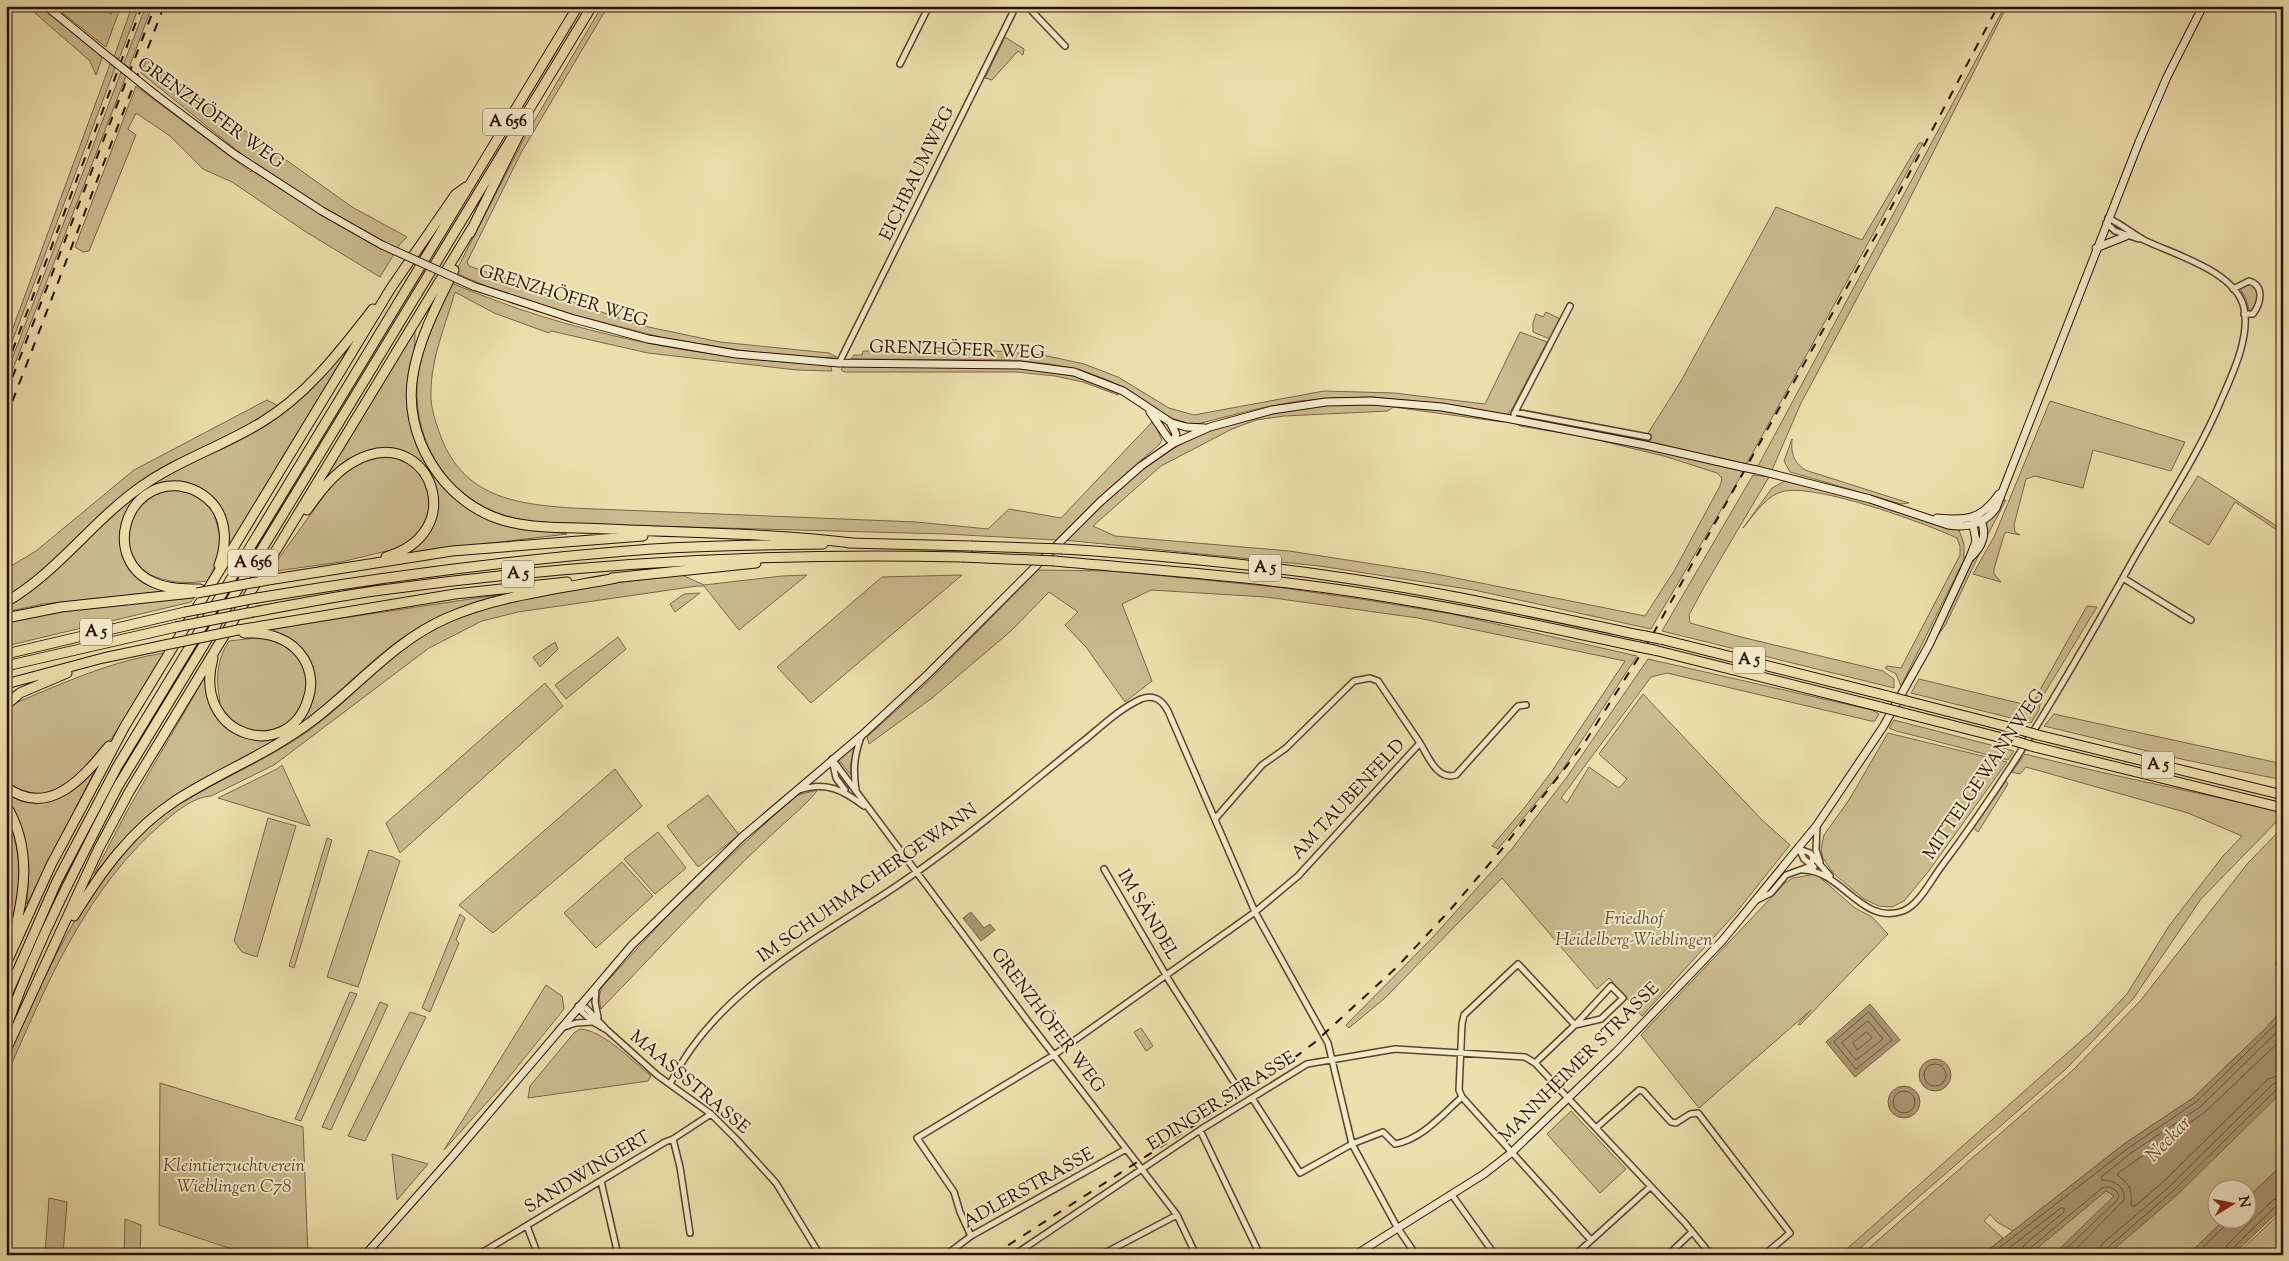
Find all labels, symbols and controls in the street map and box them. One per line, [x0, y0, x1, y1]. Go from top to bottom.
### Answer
street label: GRENZHÖFER WEG [131, 52, 289, 176]
street label: EICHBAUMWEG [874, 102, 962, 246]
road number: A 656 [483, 108, 533, 136]
street label: GRENZHÖFER WEG [475, 259, 651, 335]
street label: GRENZHÖFER WEG [869, 335, 1046, 367]
road number: A 656 [228, 550, 278, 576]
road number: A 5 [1249, 554, 1281, 582]
road number: A 5 [502, 560, 534, 588]
road number: A 5 [80, 618, 112, 646]
road number: A 5 [1733, 646, 1765, 674]
street label: MITTELGEWANNWEG [1918, 684, 2052, 866]
street label: AM TAUBENFELD [1286, 734, 1412, 866]
road number: A 5 [2142, 752, 2174, 778]
street label: IM SCHUHMACHERGEWANN [753, 798, 983, 970]
street label: IM SÄNDEL [1110, 865, 1184, 965]
park label: Friedhof Heidelberg-Wieblingen [1555, 907, 1713, 954]
street label: GRENZHÖFER WEG [984, 943, 1110, 1099]
street label: MANNHEIMER STRASSE [1494, 977, 1666, 1149]
street label: MAASSSTRASSE [623, 1025, 755, 1141]
street label: EDINGER STRASSE [1143, 1046, 1301, 1158]
water label: Neckar [2140, 1111, 2198, 1169]
street label: SANDWINGERT [520, 1125, 656, 1221]
street label: ADLERSTRASSE [959, 1142, 1099, 1236]
park label: Kleintierzuchtverein Wieblingen C78 [163, 1154, 305, 1201]
north arrow [2206, 1178, 2256, 1228]
text: N [2232, 1195, 2254, 1209]

